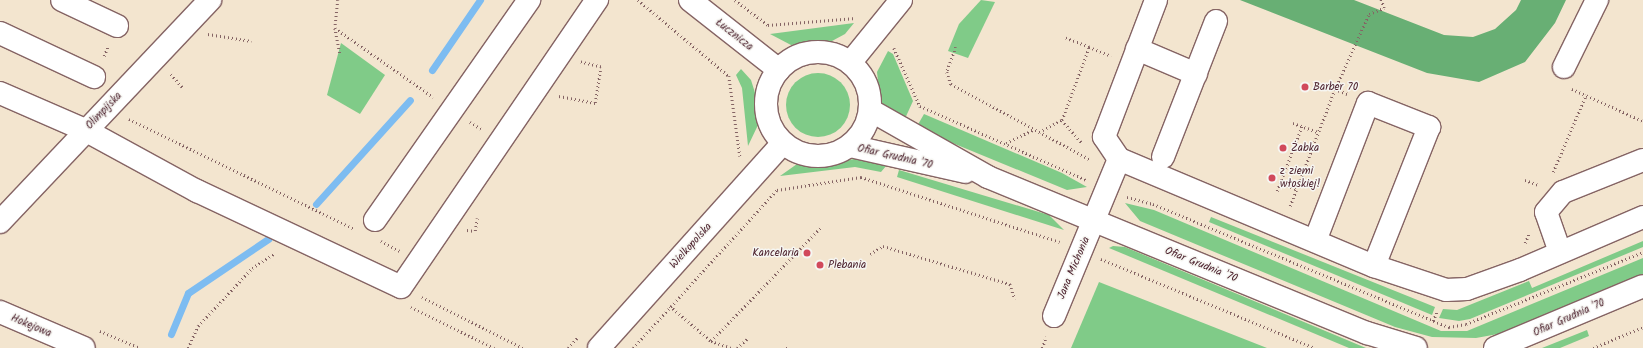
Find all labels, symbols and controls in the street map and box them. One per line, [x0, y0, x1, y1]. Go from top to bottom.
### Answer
street label: Łucznicza [713, 16, 755, 54]
place label: Barber 70 [1313, 80, 1358, 94]
marker: Barber 70 [1300, 82, 1310, 92]
street label: Olimpijska [83, 90, 125, 132]
place label: Żabka [1291, 141, 1319, 155]
street label: Ofiar Grudnia '70 [856, 142, 934, 172]
marker: Żabka [1278, 143, 1288, 153]
place label: z ziemi włoskiej! [1280, 165, 1321, 191]
marker: z ziemi włoskiej! [1267, 173, 1277, 183]
street label: Wielkopolska [667, 220, 715, 272]
street label: Jana Michonia [1055, 235, 1093, 301]
street label: Ofiar Grudnia '70 [1163, 244, 1239, 286]
place label: Kancelaria [752, 246, 799, 260]
marker: Kancelaria [802, 248, 812, 258]
place label: Plebania [828, 258, 866, 272]
marker: Plebania [815, 260, 825, 270]
street label: Ofiar Grudnia '70 [1531, 296, 1607, 340]
street label: Hokejowa [9, 312, 53, 340]

